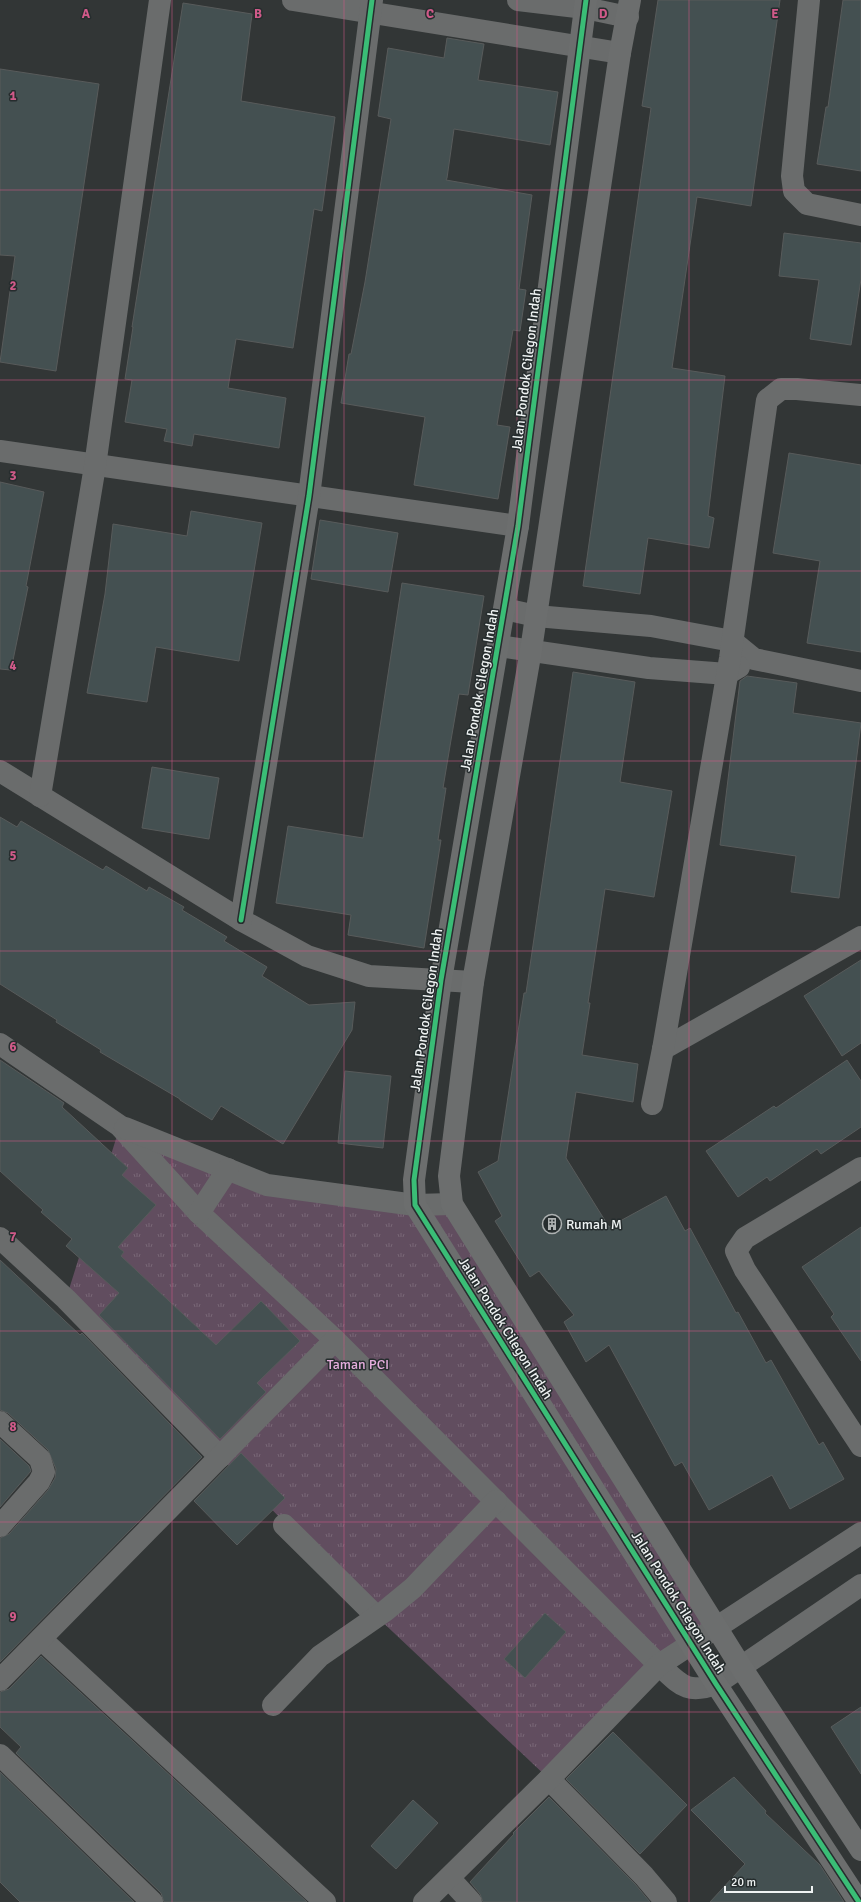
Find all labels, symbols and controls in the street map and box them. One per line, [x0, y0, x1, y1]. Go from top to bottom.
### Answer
text: A [82, 6, 91, 22]
text: B [254, 6, 262, 22]
text: C [426, 6, 434, 22]
text: D [599, 6, 608, 22]
text: E [771, 6, 779, 22]
text: 1 [9, 88, 17, 104]
text: 2 [9, 278, 17, 294]
street label: Jalan Pondok Cilegon Indah [508, 287, 545, 453]
text: 3 [9, 468, 17, 484]
street label: Jalan Pondok Cilegon Indah [457, 607, 502, 773]
text: 4 [9, 658, 17, 674]
text: 5 [9, 848, 17, 864]
street label: Jalan Pondok Cilegon Indah [407, 927, 446, 1093]
text: 6 [9, 1039, 17, 1055]
building icon: Rumah M [541, 1213, 563, 1235]
place label: Rumah M [566, 1216, 622, 1233]
text: 7 [9, 1229, 17, 1245]
street label: Jalan Pondok Cilegon Indah [455, 1254, 556, 1403]
park label: Taman PCI [327, 1356, 389, 1373]
text: 8 [9, 1419, 17, 1435]
street label: Jalan Pondok Cilegon Indah [628, 1528, 729, 1677]
text: 9 [9, 1609, 17, 1625]
scale bar [725, 1868, 812, 1894]
text: 20 m [731, 1875, 756, 1890]

